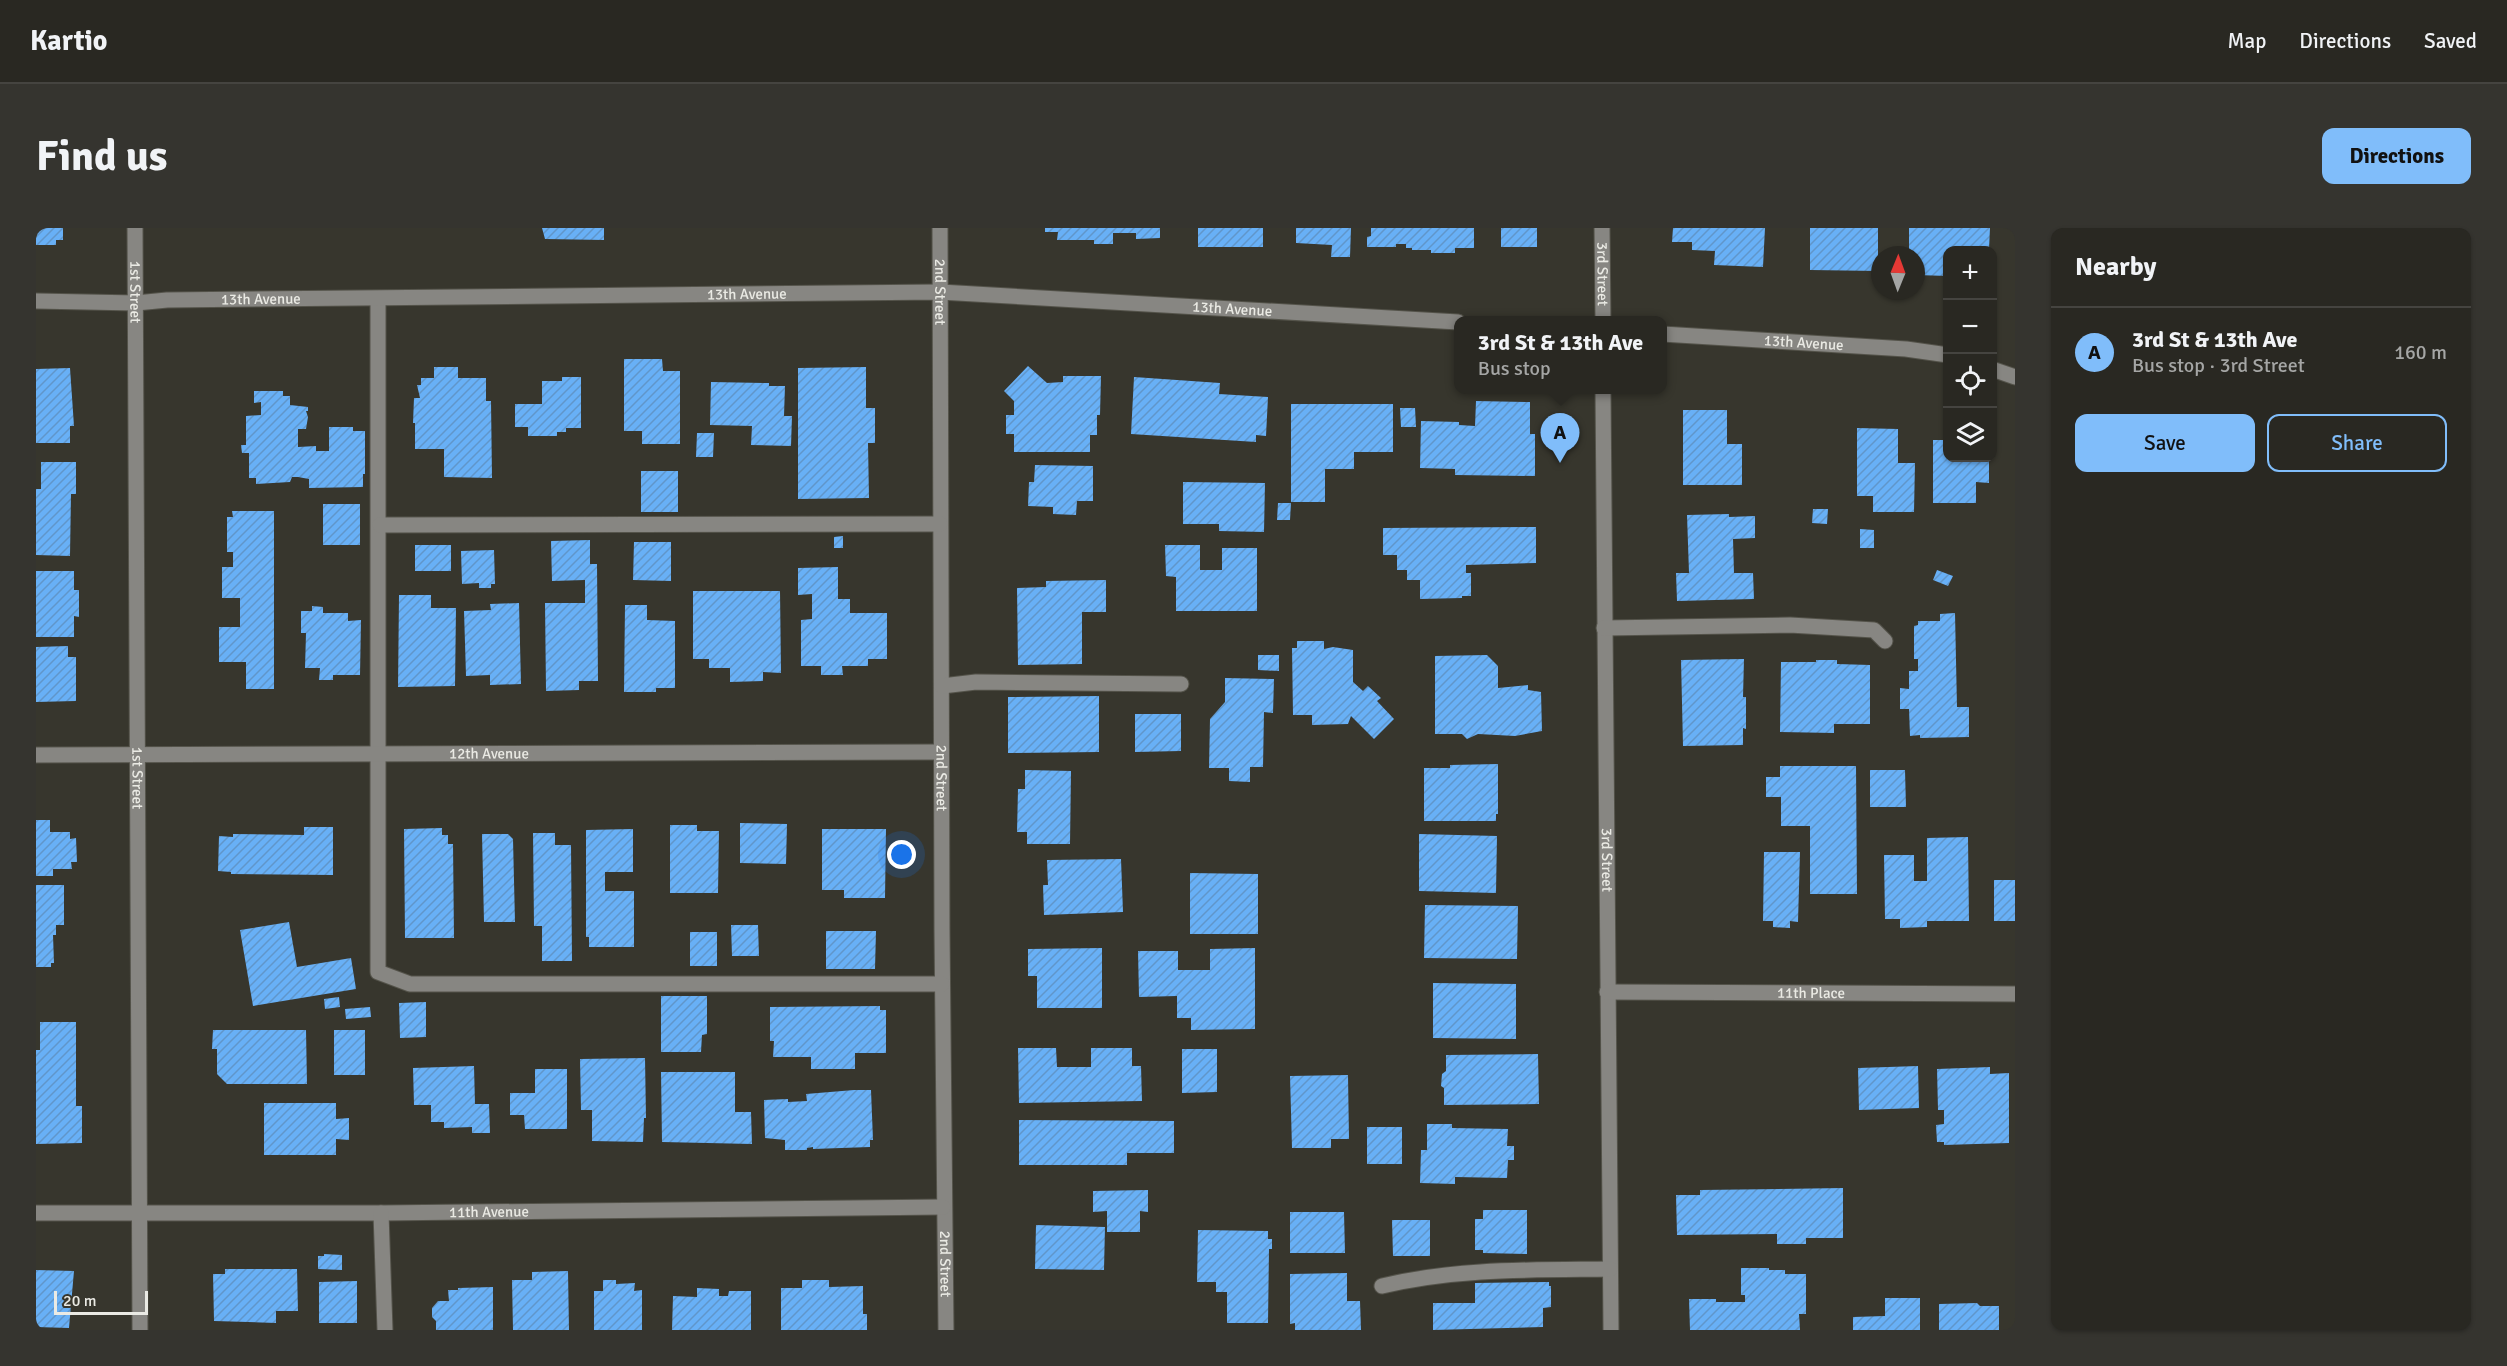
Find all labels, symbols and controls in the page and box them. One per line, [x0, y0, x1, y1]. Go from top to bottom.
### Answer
text: Kartio [30, 24, 107, 58]
text: Map [2228, 28, 2266, 54]
text: Directions [2299, 28, 2391, 54]
text: Saved [2424, 28, 2477, 54]
button: Directions [2322, 128, 2471, 184]
text: Find us [36, 131, 167, 182]
street label: 3rd Street [1593, 242, 1612, 306]
north arrow [1871, 246, 1925, 300]
map controls [1943, 246, 1997, 462]
button: + [1943, 246, 1997, 300]
text: Nearby [2075, 251, 2156, 283]
street label: 2nd Street [931, 259, 949, 325]
street label: 1st Street [126, 261, 144, 323]
street label: 13th Avenue [707, 285, 787, 303]
street label: 13th Avenue [221, 290, 301, 308]
street label: 13th Avenue [1192, 298, 1273, 320]
button: − [1943, 300, 1997, 354]
popup [1454, 316, 1667, 394]
text: 3rd St & 13th Ave [2132, 326, 2297, 353]
text: 3rd St & 13th Ave [1478, 329, 1643, 356]
street label: 13th Avenue [1763, 331, 1844, 354]
text: A [2088, 340, 2101, 365]
text: 160 m [2394, 340, 2447, 365]
text: Bus stop · 3rd Street [2132, 353, 2305, 378]
button: locate [1943, 354, 1997, 408]
text: Bus stop [1478, 356, 1551, 381]
button: layers [1943, 408, 1997, 462]
pin: A [1540, 414, 1580, 463]
button: Save [2075, 414, 2255, 472]
button: Share [2267, 414, 2447, 472]
street label: 12th Avenue [449, 744, 529, 763]
street label: 2nd Street [932, 745, 951, 811]
street label: 1st Street [128, 747, 147, 809]
street label: 3rd Street [1598, 828, 1616, 892]
your location [887, 840, 916, 869]
street label: 11th Place [1777, 984, 1845, 1002]
street label: 11th Avenue [449, 1202, 529, 1221]
street label: 2nd Street [936, 1231, 955, 1297]
scale bar [54, 1288, 148, 1316]
text: 20 m [63, 1291, 97, 1311]

